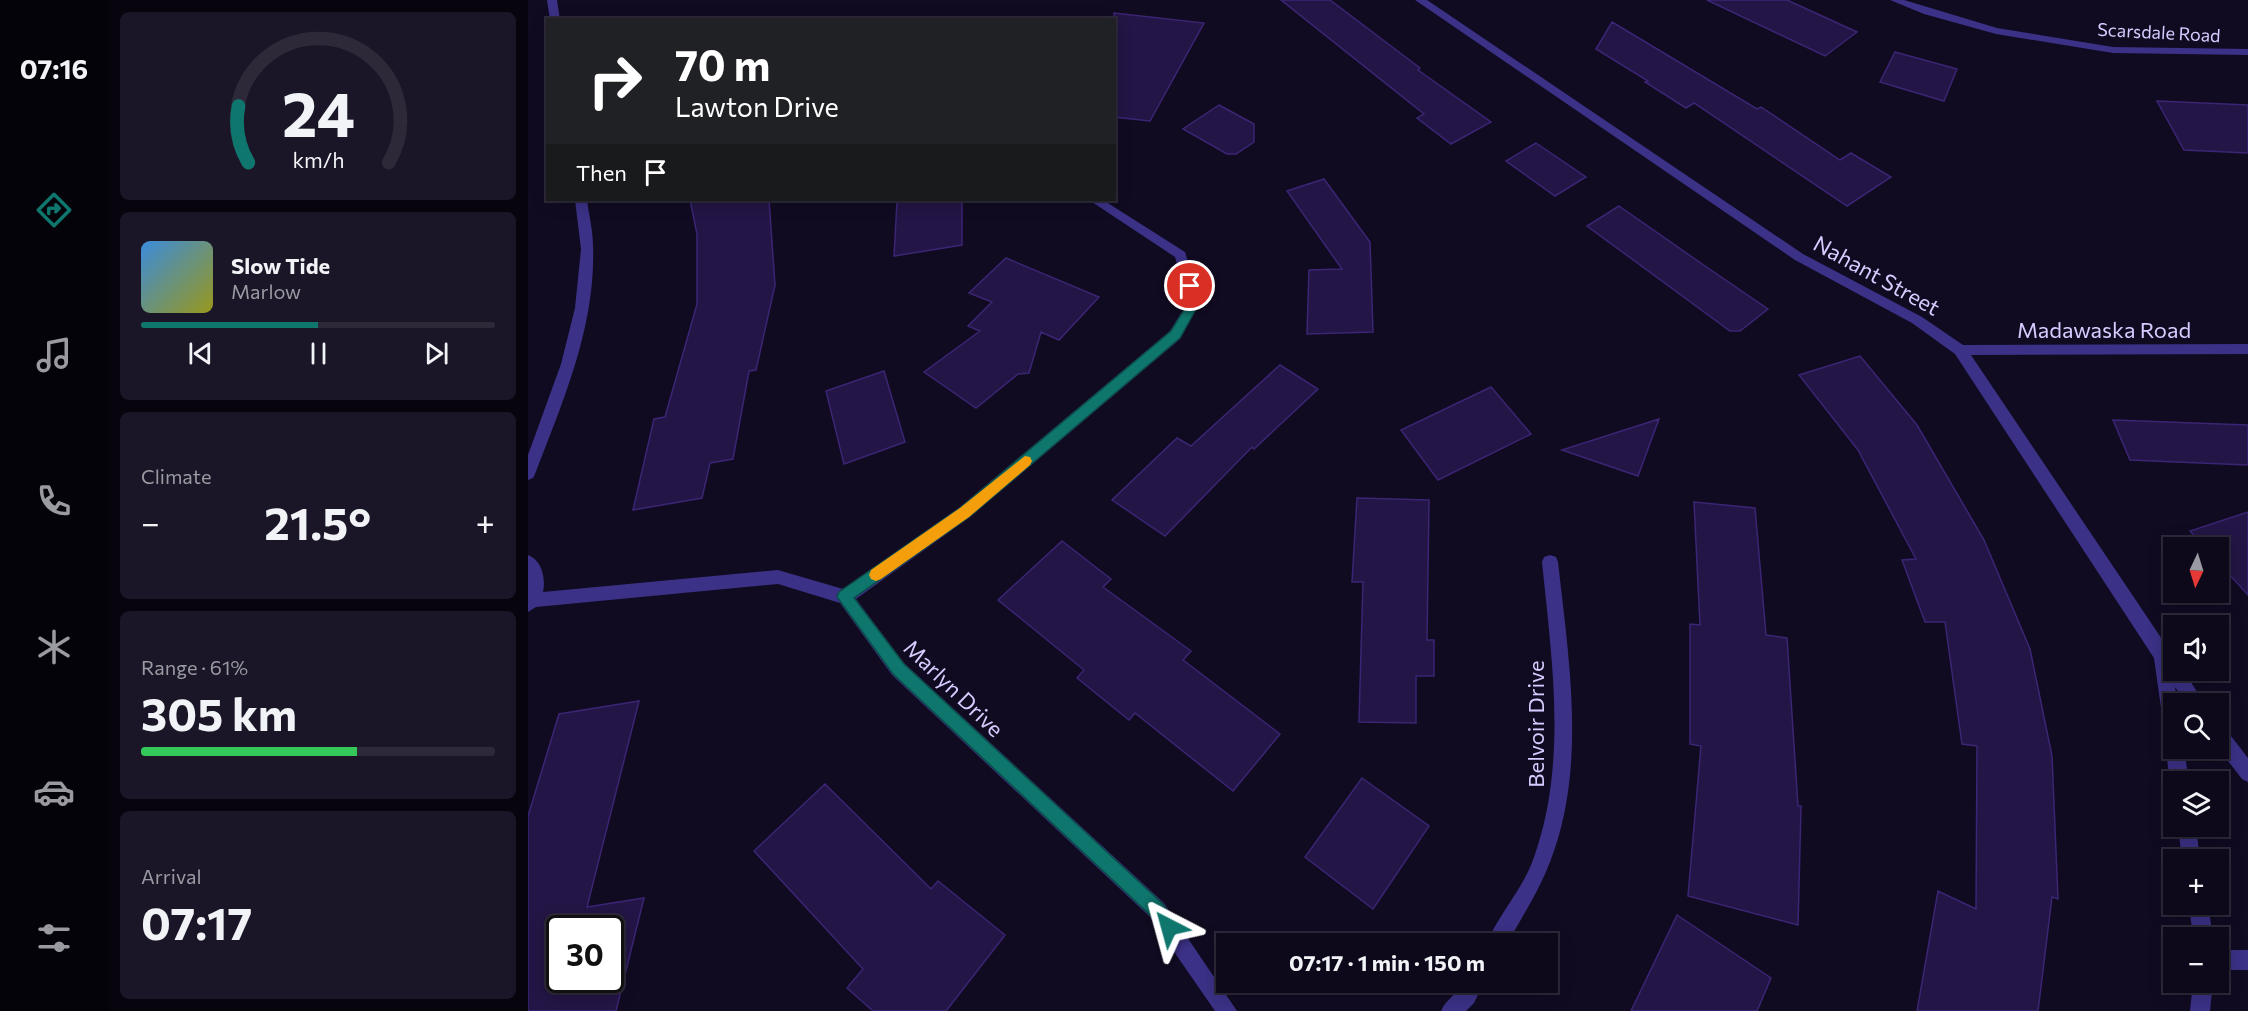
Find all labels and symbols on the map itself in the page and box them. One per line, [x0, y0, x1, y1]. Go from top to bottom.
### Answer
street label: Scarsdale Road [2097, 18, 2221, 46]
street label: Nahant Street [1809, 229, 1945, 321]
pin [1164, 260, 1215, 311]
street label: Madawaska Road [2017, 316, 2191, 343]
north arrow [2163, 537, 2229, 603]
street label: Marlyn Drive [899, 634, 1009, 742]
street label: Belvoir Drive [1522, 660, 1549, 788]
position arrow [1137, 895, 1201, 959]
speed limit sign: 30 [546, 915, 624, 993]

